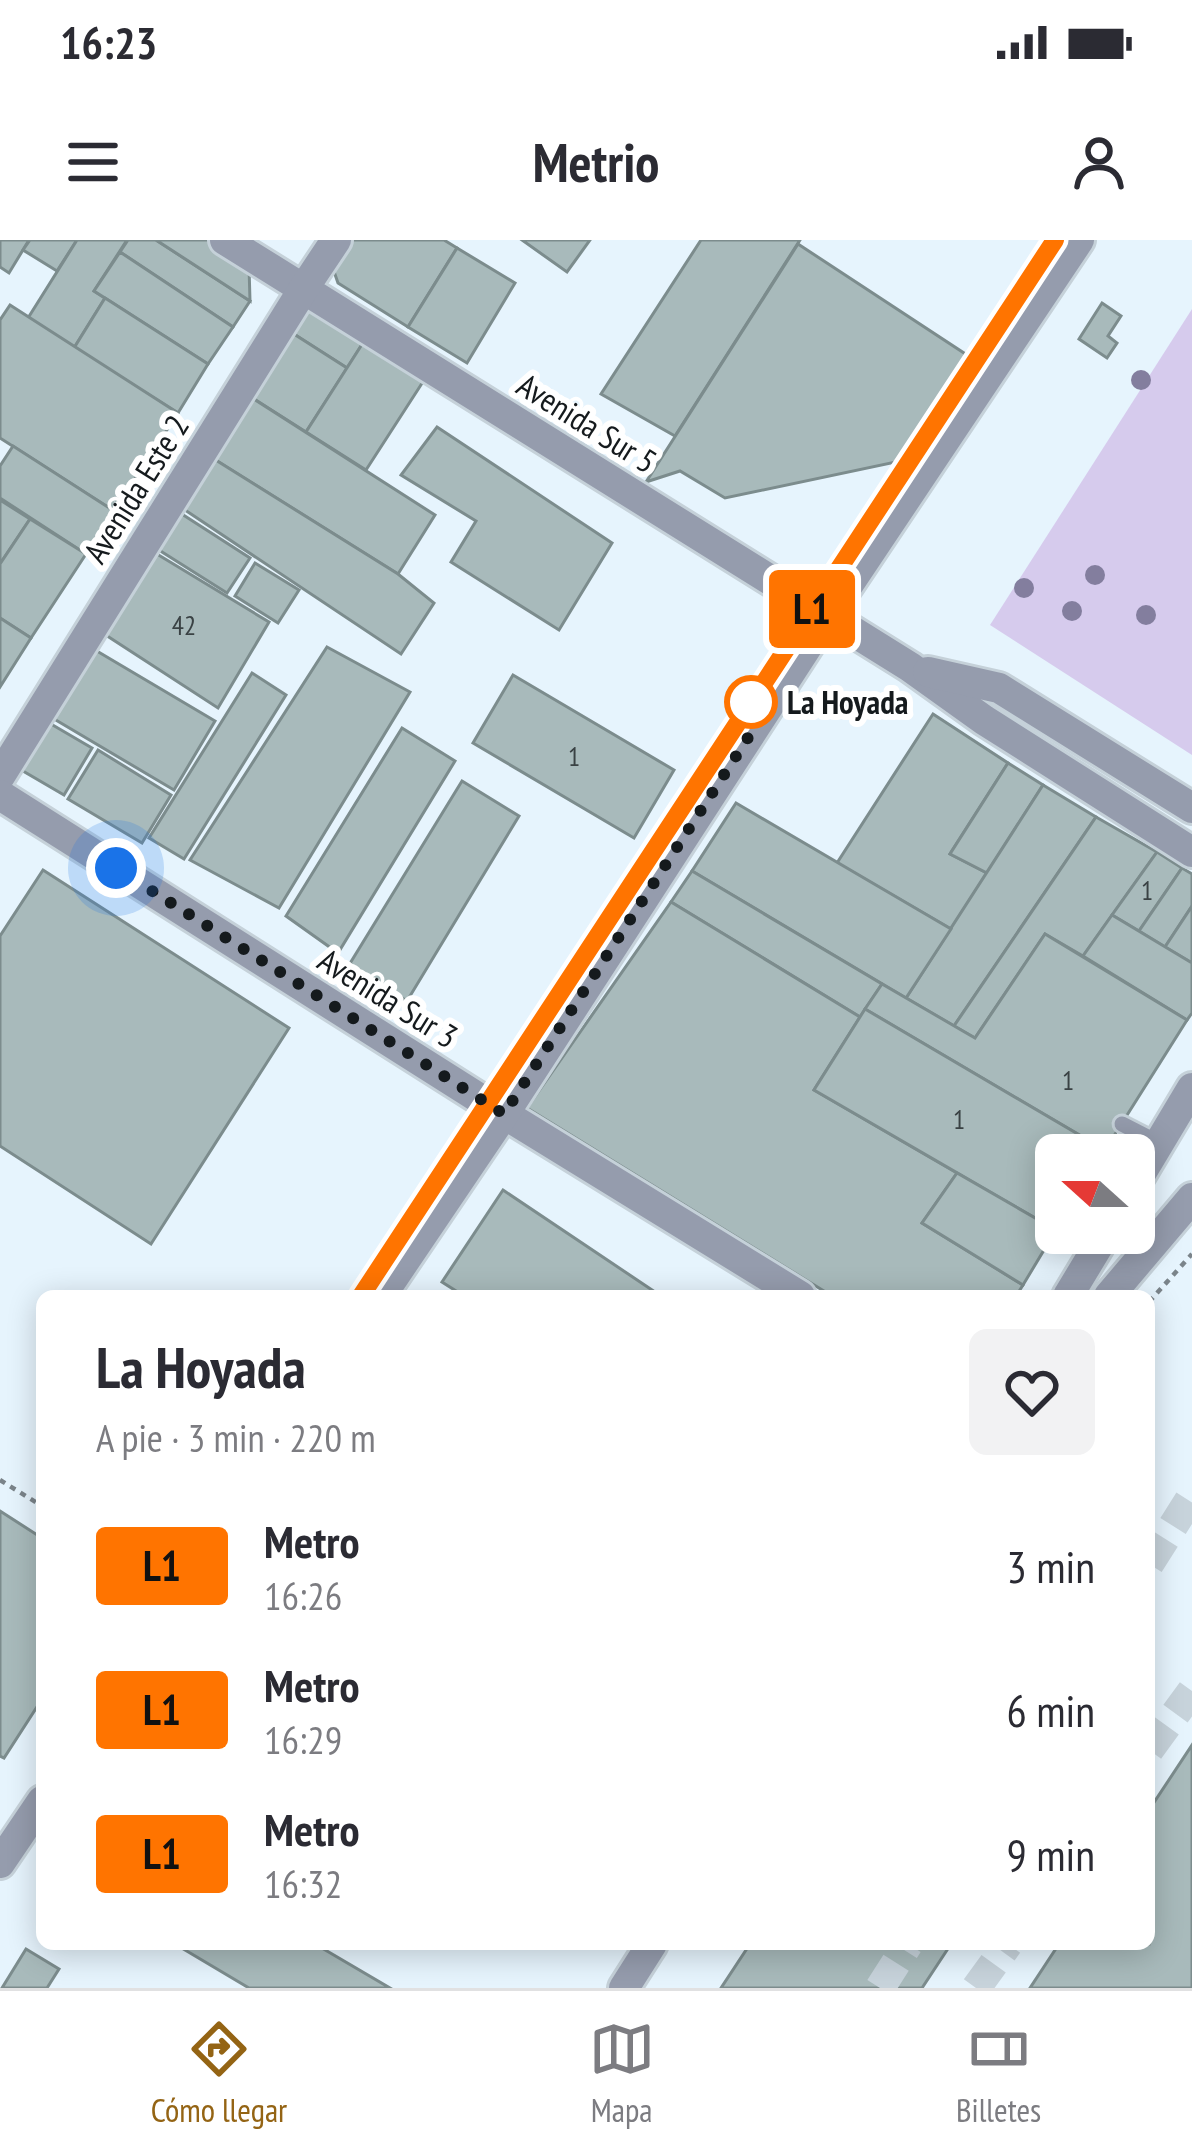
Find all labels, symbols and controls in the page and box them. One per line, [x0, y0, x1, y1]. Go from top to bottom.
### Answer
text: 16:23 [60, 13, 157, 71]
text: Metrio [533, 127, 659, 197]
icon: menu [60, 129, 126, 195]
icon: person [1066, 129, 1132, 195]
street label: Avenida Sur 5 [510, 363, 665, 482]
street label: Avenida Este 2 [73, 407, 198, 571]
line badge: L1 [758, 570, 866, 648]
text: L1 [793, 581, 831, 636]
house number: 42 [172, 608, 196, 642]
marker: La Hoyada [726, 677, 776, 727]
place label: La Hoyada [787, 680, 908, 723]
house number: 1 [568, 739, 580, 773]
your location [86, 838, 146, 898]
house number: 1 [1141, 873, 1153, 907]
street label: Avenida Sur 3 [311, 938, 466, 1057]
house number: 1 [1062, 1063, 1074, 1097]
house number: 1 [953, 1102, 965, 1136]
north arrow [1035, 1134, 1155, 1254]
map controls [1035, 1134, 1155, 1254]
button: heart [969, 1329, 1095, 1455]
text: La Hoyada [96, 1330, 306, 1404]
text: A pie · 3 min · 220 m [96, 1412, 376, 1463]
text: Metro [264, 1512, 359, 1570]
text: 3 min [1006, 1537, 1095, 1595]
text: L1 [143, 1538, 181, 1593]
text: 16:26 [264, 1570, 342, 1621]
text: Metro [264, 1656, 359, 1714]
text: 6 min [1006, 1681, 1095, 1739]
text: L1 [143, 1682, 181, 1737]
text: 16:29 [264, 1714, 342, 1765]
text: Metro [264, 1800, 359, 1858]
text: 9 min [1006, 1825, 1095, 1883]
text: L1 [143, 1826, 181, 1881]
text: 16:32 [264, 1858, 342, 1909]
tab: Cómo llegar [151, 2016, 287, 2131]
tab: Mapa [589, 2016, 655, 2131]
tab: Billetes [956, 2016, 1041, 2131]

